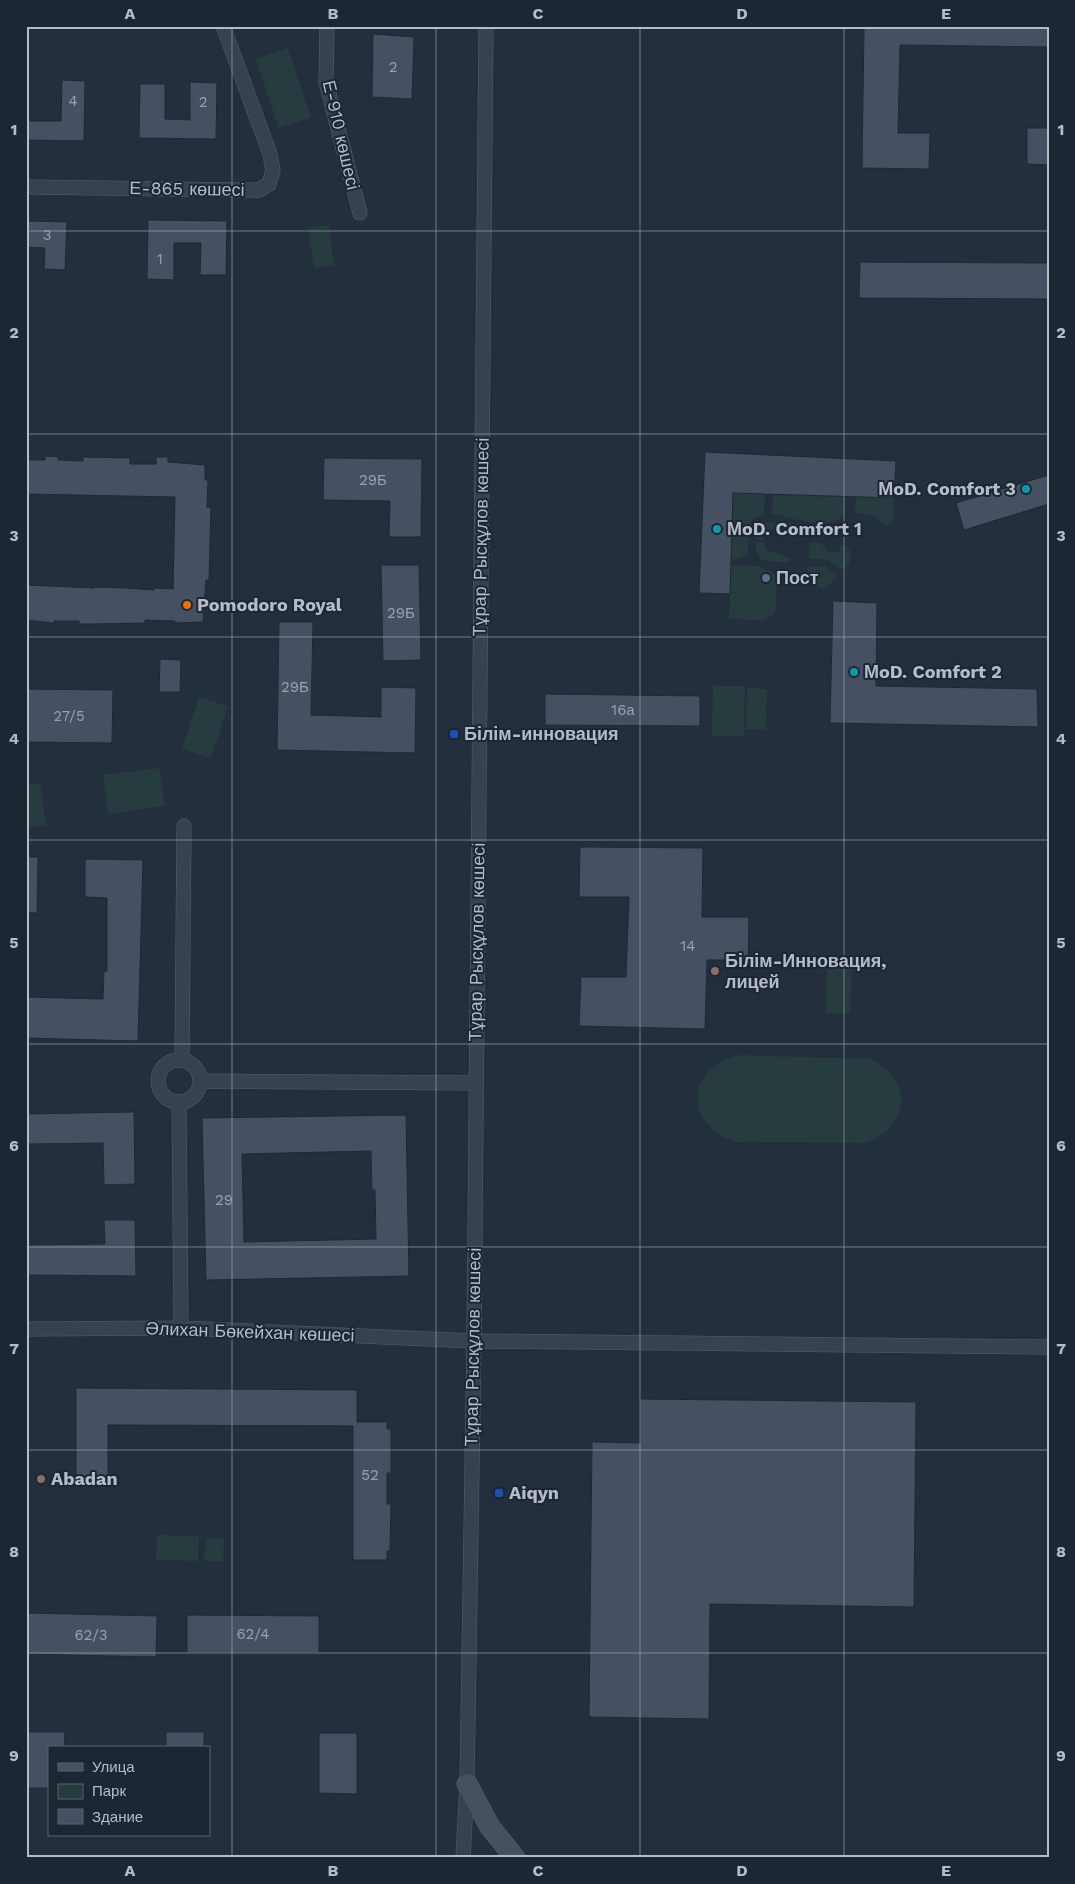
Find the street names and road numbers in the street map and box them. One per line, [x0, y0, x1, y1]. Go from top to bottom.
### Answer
street label: Е-910 көшесі [319, 78, 364, 192]
street label: Е-865 көшесі [129, 177, 245, 200]
street label: Тұрар Рысқұлов көшесі [468, 437, 493, 637]
street label: Тұрар Рысқұлов көшесі [464, 842, 489, 1042]
street label: Тұрар Рысқұлов көшесі [460, 1247, 485, 1447]
street label: Әлихан Бөкейхан көшесі [145, 1317, 355, 1346]

